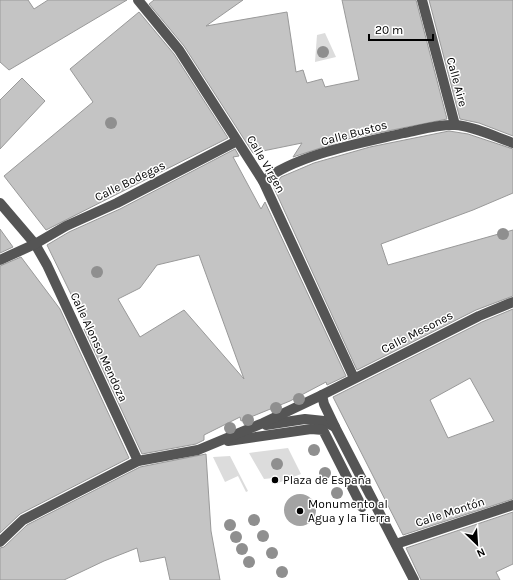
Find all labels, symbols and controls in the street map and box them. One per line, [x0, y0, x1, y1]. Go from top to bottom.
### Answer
scale bar [369, 16, 433, 42]
text: 20 m [375, 23, 403, 37]
street label: Calle Aire [444, 56, 470, 108]
street label: Calle Bustos [319, 117, 389, 149]
street label: Calle Virgen [244, 133, 288, 195]
street label: Calle Bodegas [92, 158, 168, 204]
street label: Calle Alonso Mendoza [68, 290, 130, 404]
street label: Calle Mesones [379, 308, 455, 356]
place label: Plaza de España [283, 473, 371, 487]
marker: Plaza de España [270, 475, 280, 485]
street label: Calle Montón [414, 494, 486, 530]
place label: Monumento al Agua y la Tierra [308, 497, 391, 525]
marker: Monumento al Agua y la Tierra [295, 506, 305, 516]
north arrow [457, 524, 497, 564]
text: N [475, 545, 487, 560]

